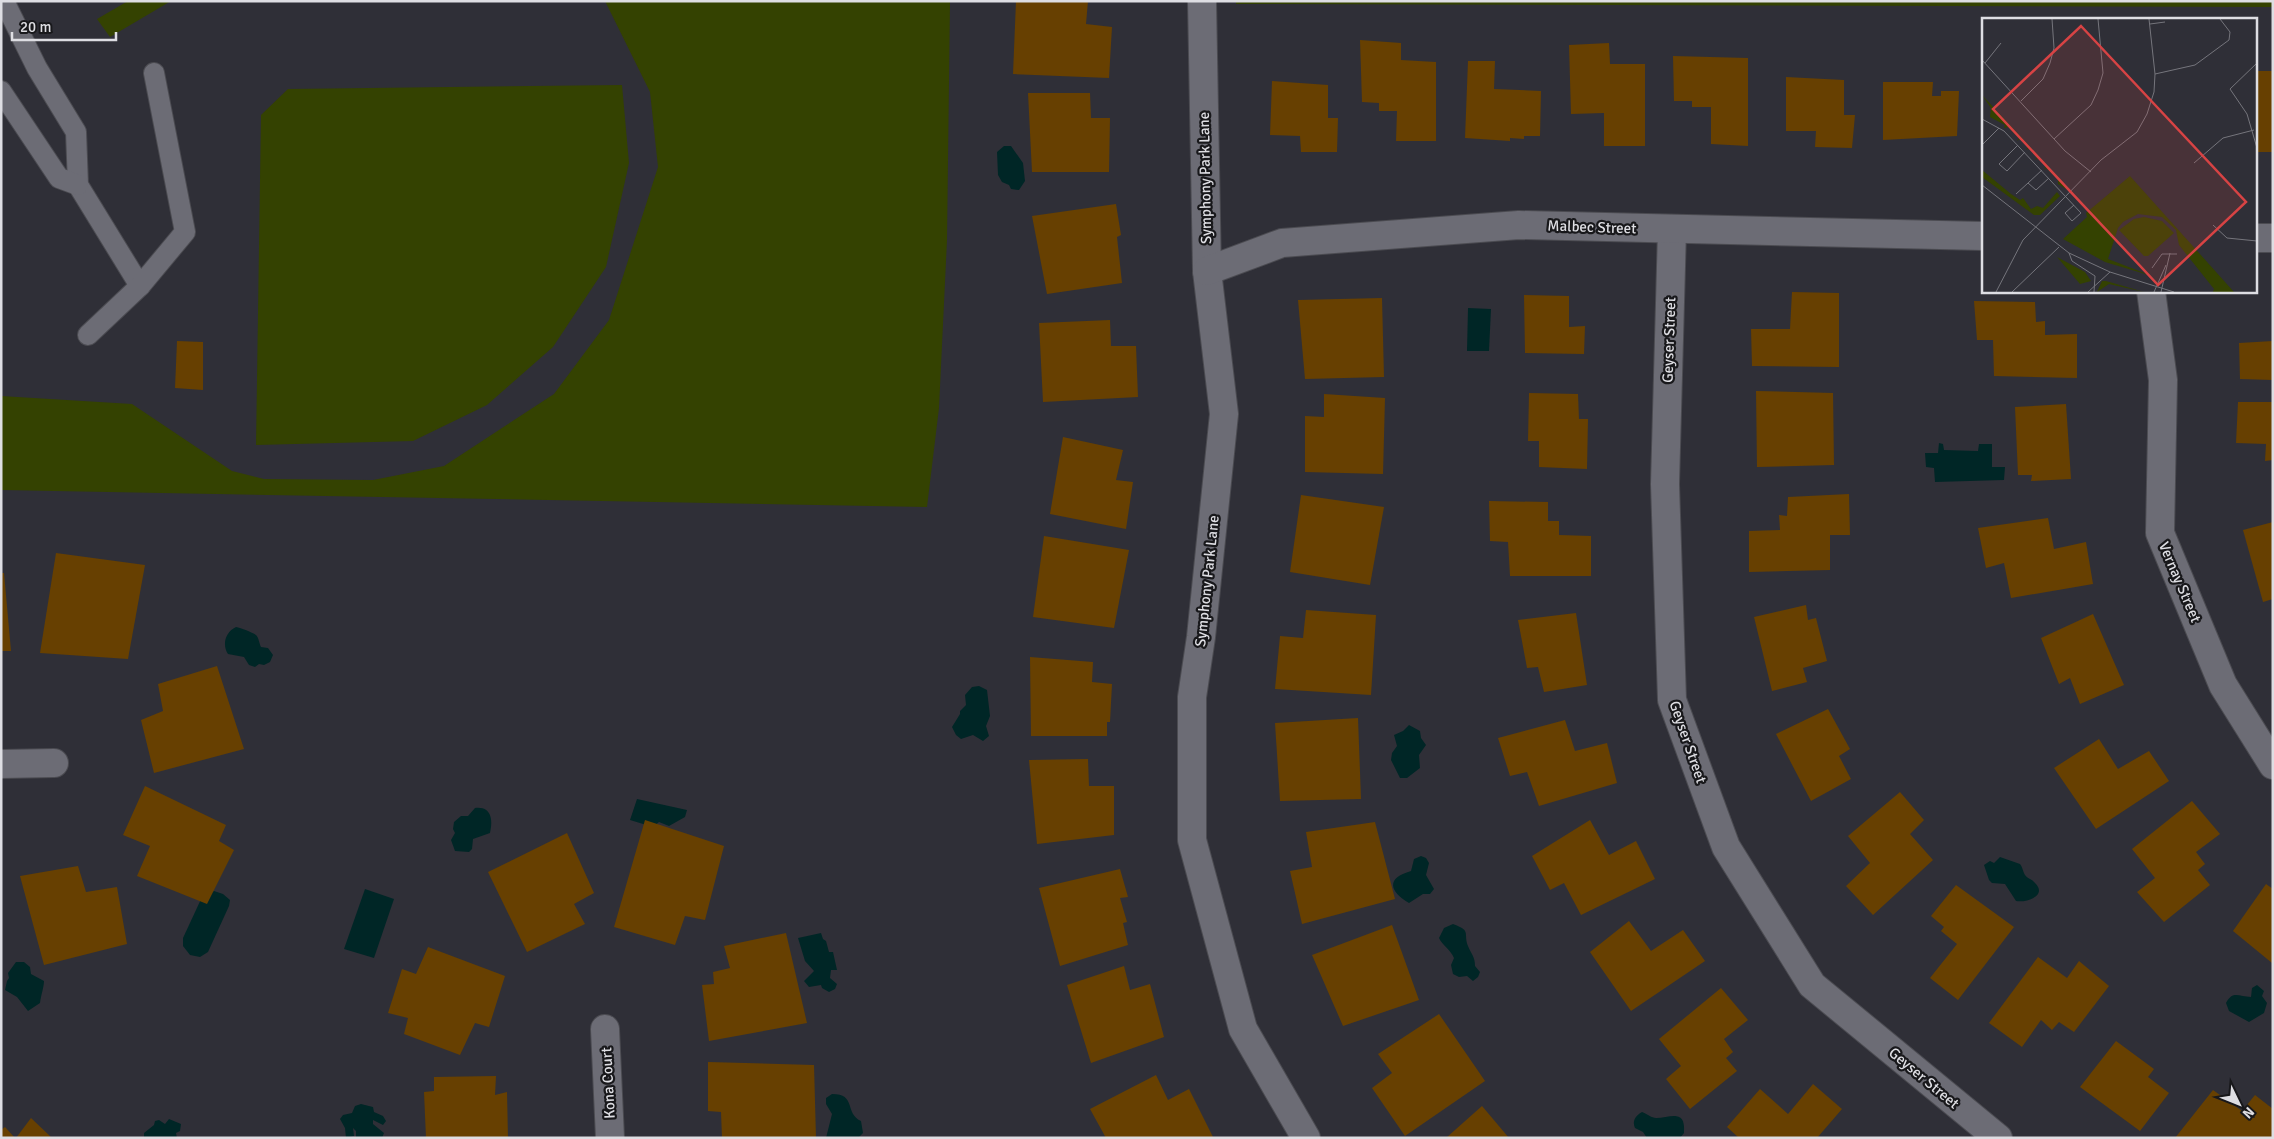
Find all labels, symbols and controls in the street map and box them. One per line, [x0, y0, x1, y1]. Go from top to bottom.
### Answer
scale bar [12, 10, 116, 42]
text: 20 m [20, 18, 51, 36]
inset map [1982, 18, 2256, 292]
street label: Symphony Park Lane [1195, 112, 1215, 244]
street label: Malbec Street [1547, 216, 1637, 238]
street label: Geyser Street [1659, 297, 1679, 383]
street label: Symphony Park Lane [1191, 514, 1223, 648]
street label: Vernay Street [2155, 539, 2205, 625]
street label: Geyser Street [1665, 698, 1711, 786]
street label: Geyser Street [1885, 1043, 1963, 1113]
street label: Kona Court [597, 1047, 619, 1119]
north arrow [2214, 1079, 2264, 1129]
text: N [2239, 1103, 2258, 1122]

